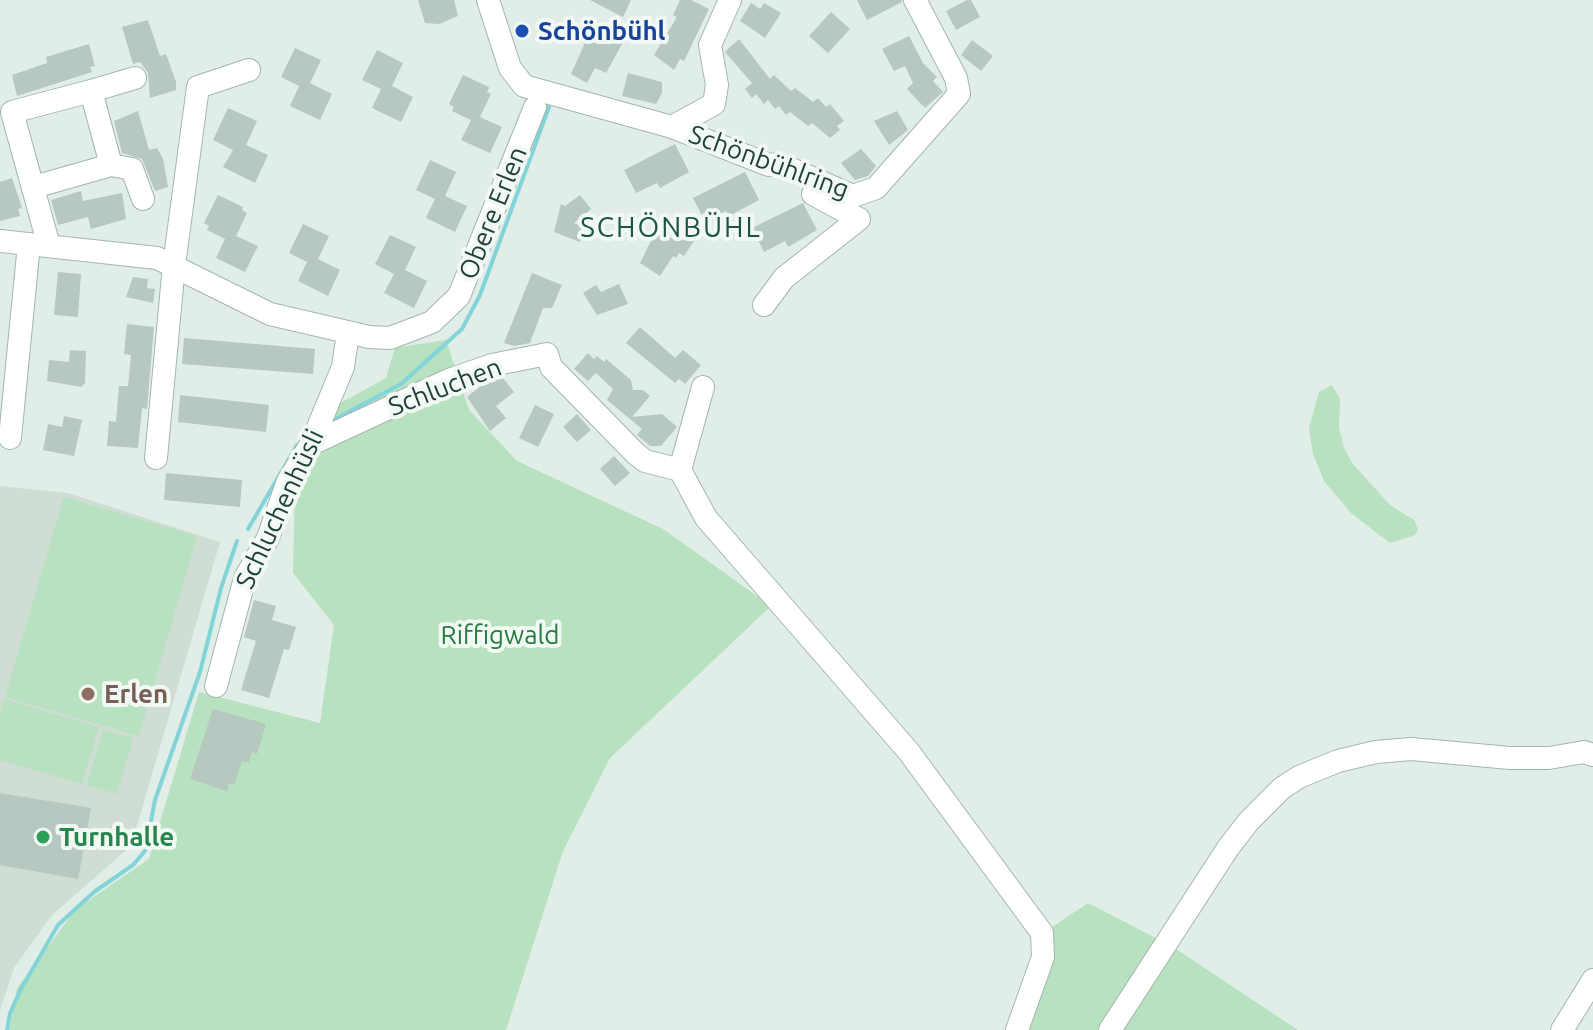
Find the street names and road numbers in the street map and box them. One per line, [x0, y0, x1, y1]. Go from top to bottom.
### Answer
street label: Schönbühlring [685, 119, 853, 205]
street label: Obere Erlen [452, 142, 534, 284]
street label: Schluchen [384, 351, 506, 423]
street label: Schluchenhüsli [229, 424, 331, 594]

